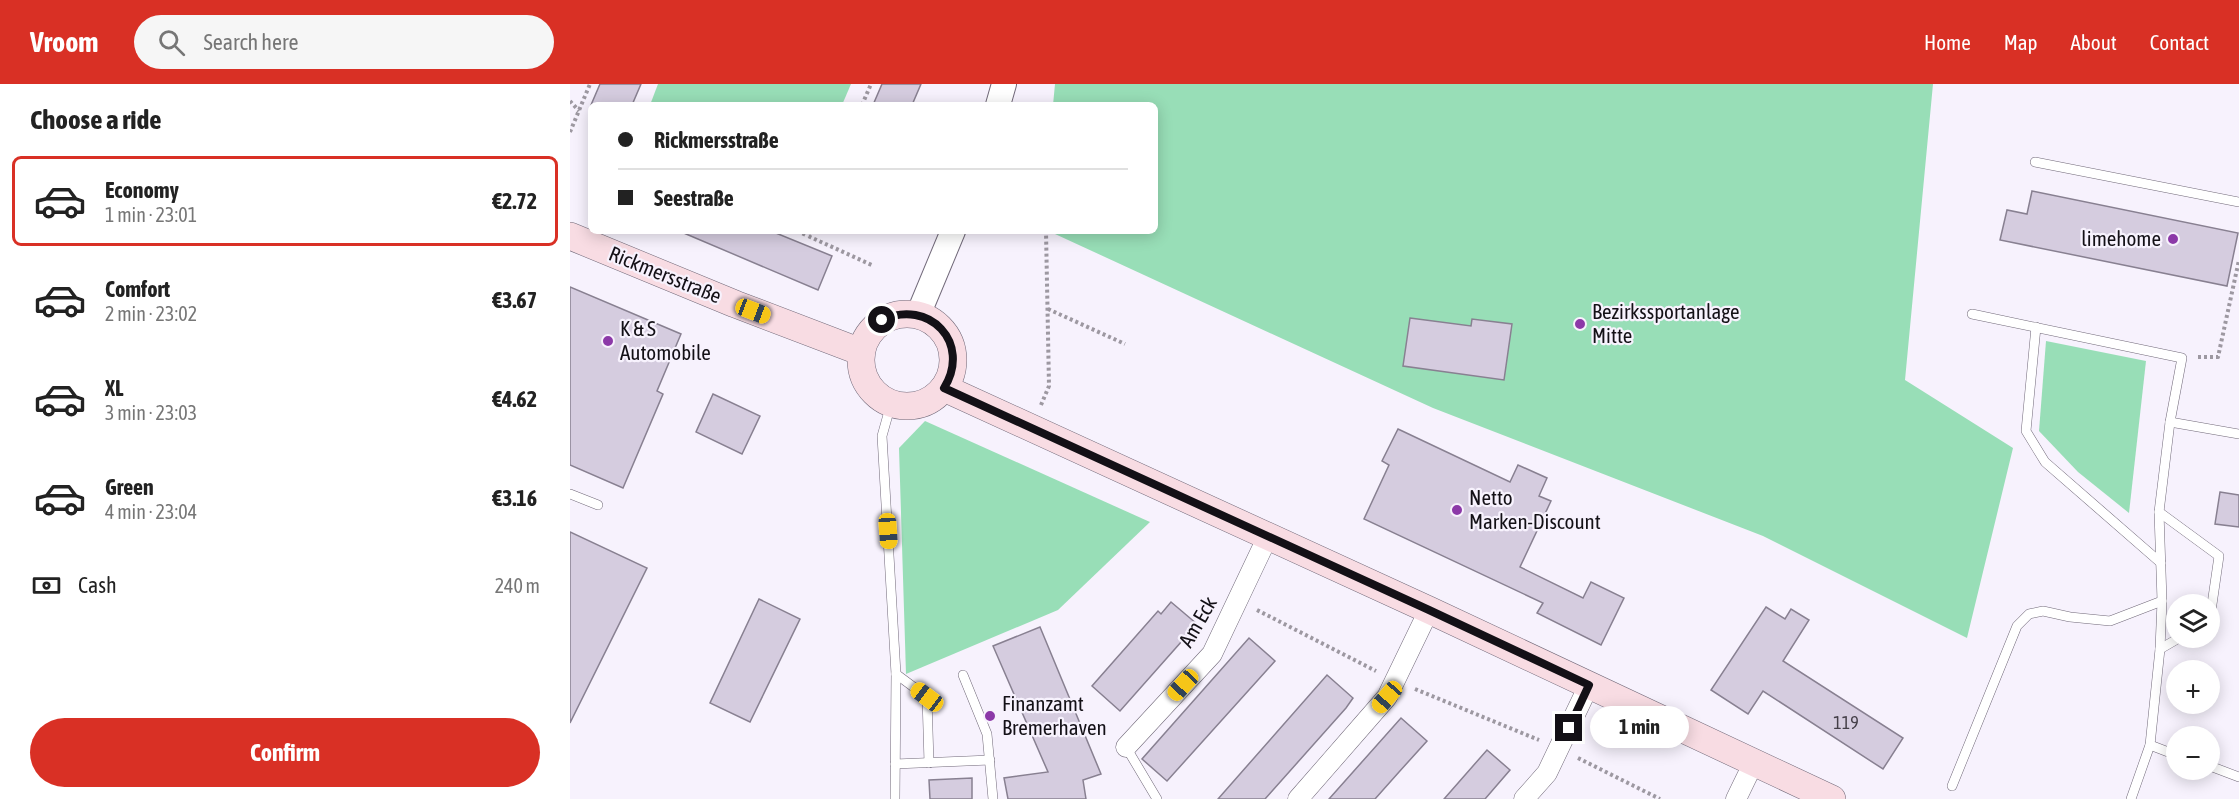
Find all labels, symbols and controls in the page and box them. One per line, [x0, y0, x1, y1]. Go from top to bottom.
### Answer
search box [134, 15, 554, 69]
text: Vroom [30, 26, 98, 58]
icon: search [155, 26, 188, 59]
text: Search here [203, 29, 298, 55]
text: Home [1924, 30, 1971, 54]
text: Map [2004, 30, 2038, 54]
text: About [2071, 30, 2117, 54]
text: Contact [2150, 30, 2209, 54]
text: Choose a ride [30, 104, 162, 135]
text: Rickmersstraße [654, 127, 779, 153]
icon: car [33, 174, 87, 228]
text: Economy [105, 177, 179, 203]
text: Seestraße [654, 185, 734, 211]
text: €2.72 [492, 188, 537, 214]
text: 1 min · 23:01 [105, 203, 197, 226]
place label: limehome [2081, 226, 2161, 250]
marker: limehome [2166, 232, 2180, 246]
street label: Rickmersstraße [606, 241, 725, 307]
icon: car [33, 273, 87, 327]
text: Comfort [105, 276, 170, 302]
text: €3.67 [492, 287, 537, 313]
car [733, 296, 773, 326]
place label: Bezirkssportanlage Mitte [1592, 299, 1739, 347]
text: 2 min · 23:02 [105, 302, 197, 325]
route start [868, 306, 895, 333]
place label: K & S Automobile [620, 316, 711, 364]
marker: Bezirkssportanlage Mitte [1573, 317, 1587, 331]
marker: K & S Automobile [601, 334, 615, 348]
icon: car [33, 372, 87, 426]
text: XL [105, 375, 123, 401]
text: €4.62 [492, 386, 537, 412]
text: 3 min · 23:03 [105, 401, 197, 424]
icon: car [33, 471, 87, 525]
text: Green [105, 474, 154, 500]
text: €3.16 [492, 485, 537, 511]
place label: Netto Marken-Discount [1469, 485, 1601, 533]
text: 4 min · 23:04 [105, 500, 197, 523]
marker: Netto Marken-Discount [1450, 503, 1464, 517]
car [878, 512, 898, 550]
icon: cash [30, 569, 63, 602]
text: Cash [78, 572, 117, 598]
text: 240 m [495, 574, 540, 597]
street label: Am Eck [1173, 592, 1221, 651]
map controls [2166, 594, 2220, 780]
button: layers [2166, 594, 2220, 648]
button: + [2166, 660, 2220, 714]
car [1164, 666, 1202, 704]
car [1368, 678, 1406, 716]
car [907, 679, 947, 715]
place label: Finanzamt Bremerhaven [1002, 691, 1107, 739]
callout: 1 min [1590, 707, 1689, 749]
marker: Finanzamt Bremerhaven [983, 709, 997, 723]
house number: 119 [1833, 712, 1859, 733]
route end [1555, 714, 1582, 741]
text: 1 min [1619, 715, 1660, 738]
button: Confirm [30, 718, 540, 787]
button: − [2166, 726, 2220, 780]

